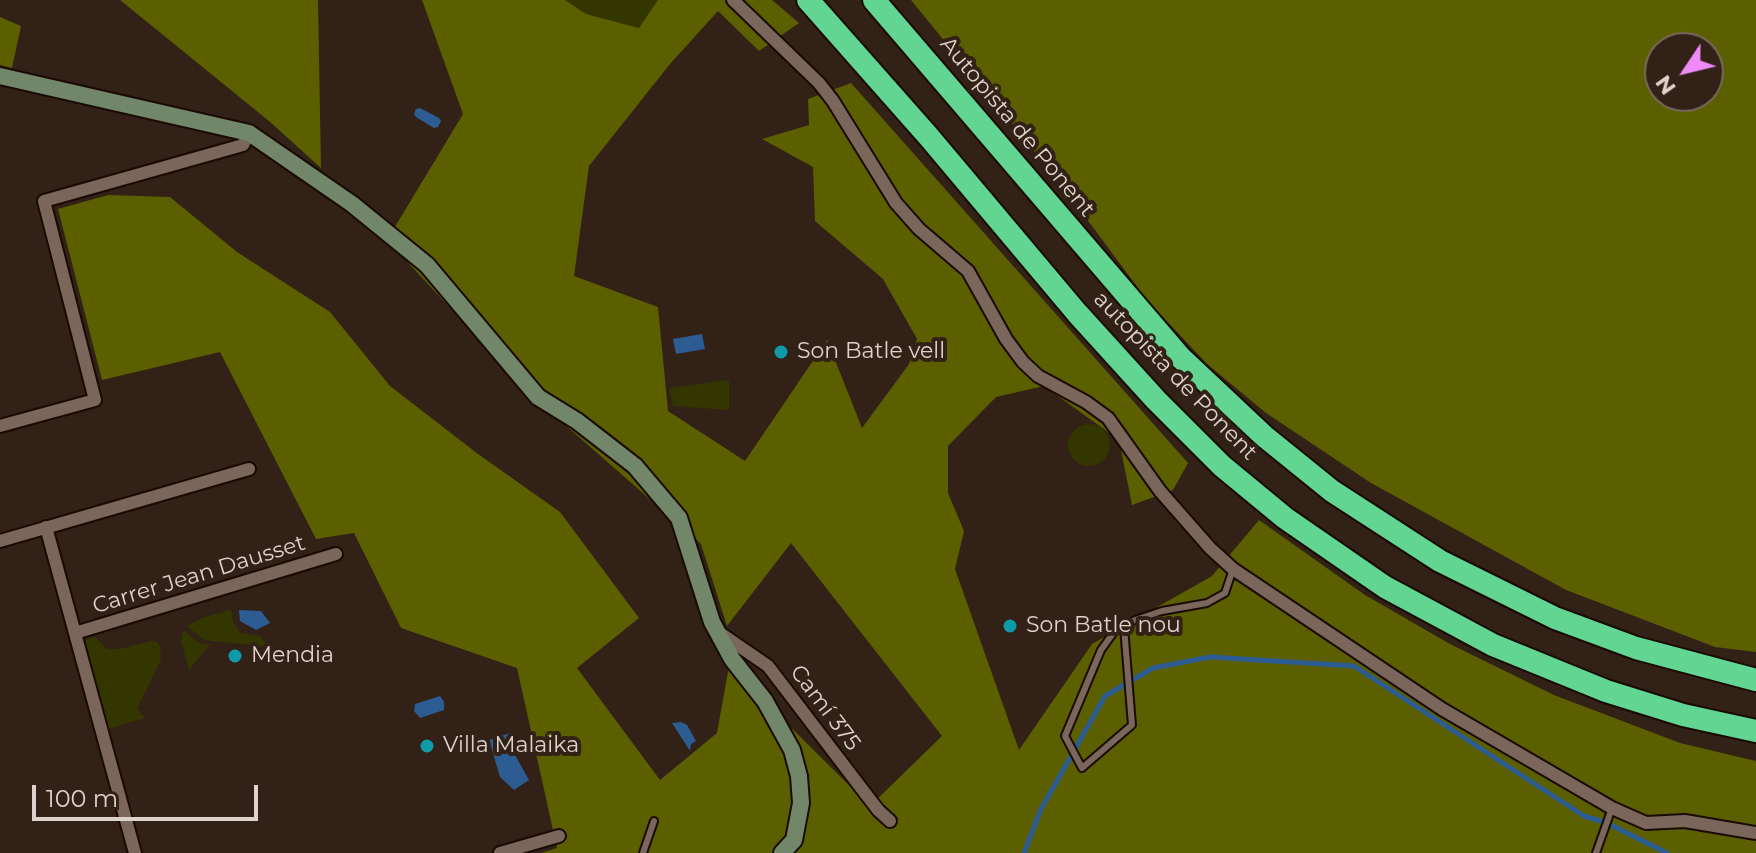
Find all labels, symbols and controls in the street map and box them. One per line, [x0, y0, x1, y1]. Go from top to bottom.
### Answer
street label: Autopista de Ponent [934, 32, 1100, 222]
north arrow [1644, 32, 1724, 112]
text: N [1649, 70, 1682, 100]
street label: autopista de Ponent [1088, 286, 1262, 466]
place label: Son Batle vell [797, 339, 945, 365]
marker: Son Batle vell [772, 343, 790, 361]
street label: Carrer Jean Dausset [90, 530, 308, 620]
place label: Son Batle nou [1026, 613, 1181, 639]
marker: Son Batle nou [1001, 617, 1019, 635]
place label: Mendia [251, 643, 334, 669]
marker: Mendia [226, 647, 244, 665]
street label: Camí 375 [784, 660, 866, 756]
place label: Villa Malaika [443, 733, 579, 759]
marker: Villa Malaika [418, 737, 436, 755]
scale bar [36, 769, 262, 819]
text: 100 m [46, 784, 118, 813]

